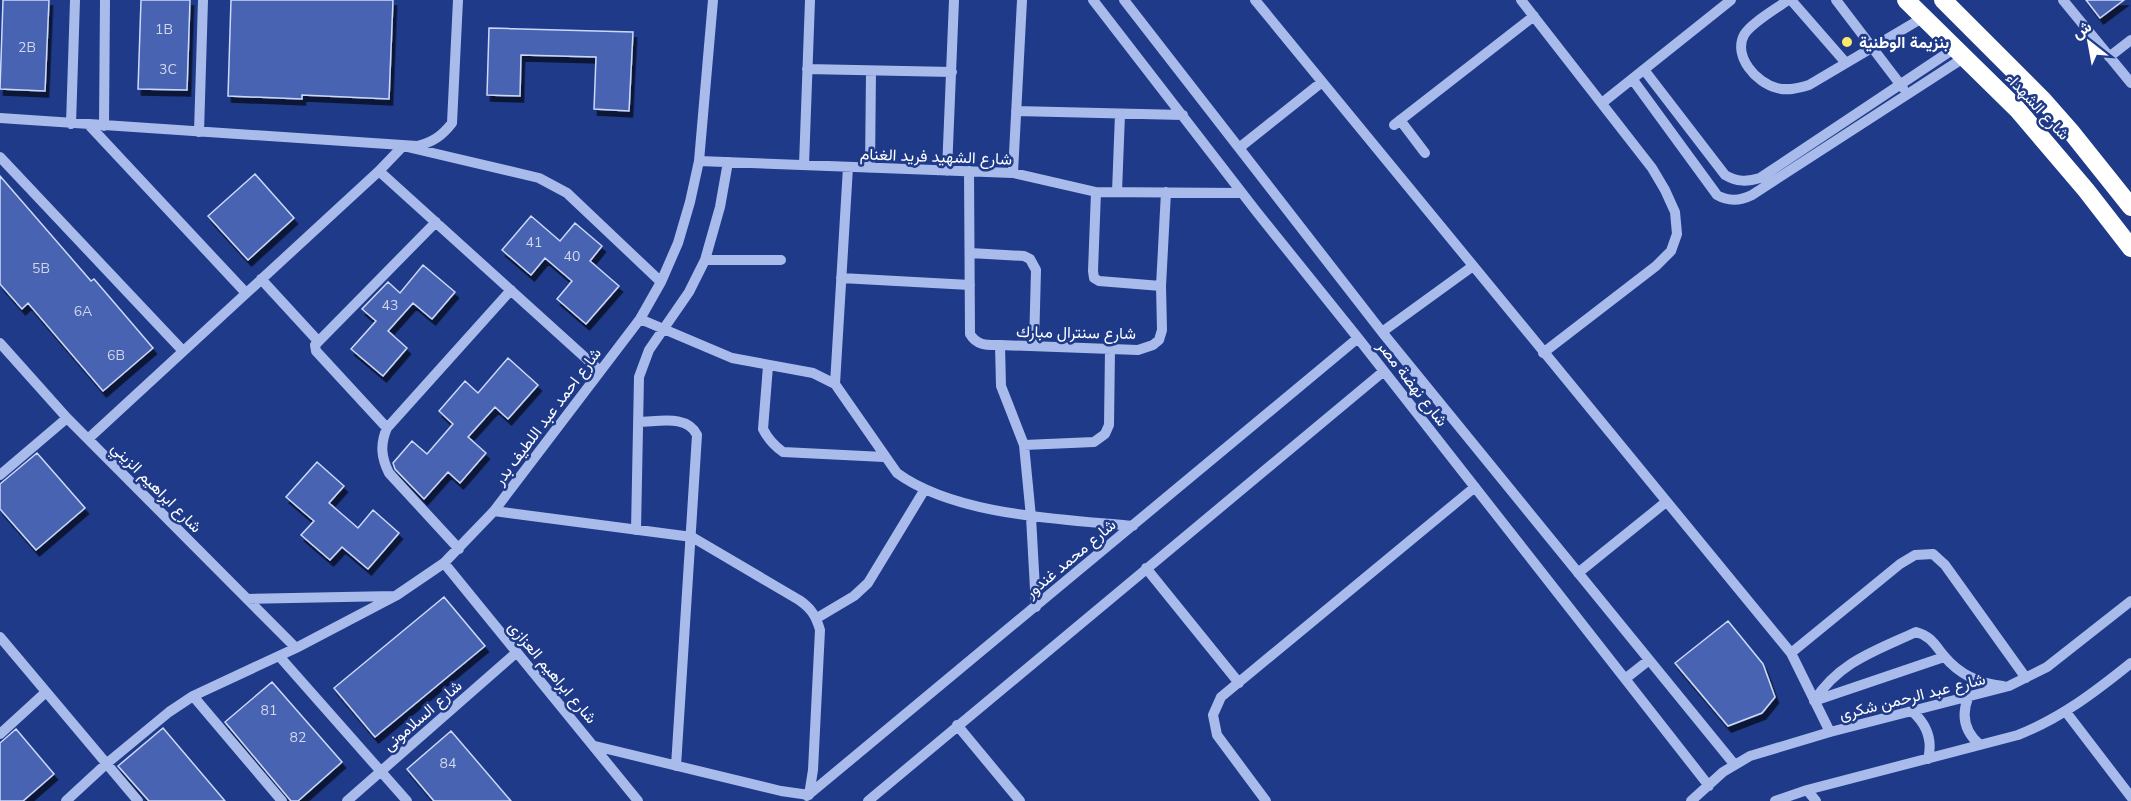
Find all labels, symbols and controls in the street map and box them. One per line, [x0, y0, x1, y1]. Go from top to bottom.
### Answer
north arrow [2059, 12, 2119, 72]
text: ش [2068, 16, 2096, 44]
house number: 1B [155, 20, 173, 39]
place label: بنزيمة الوطنية [1859, 32, 1949, 54]
marker: بنزيمة الوطنية [1840, 35, 1854, 49]
house number: 2B [18, 38, 36, 57]
house number: 3C [159, 60, 177, 79]
street label: شارع الشهداء [2000, 68, 2074, 145]
street label: شارع الشهيد فريد الغنام [860, 143, 1012, 171]
house number: 41 [526, 233, 542, 252]
house number: 40 [564, 247, 580, 266]
house number: 5B [32, 259, 50, 278]
house number: 43 [382, 296, 398, 315]
house number: 6A [74, 302, 92, 321]
street label: شارع سنترال مبارك [1016, 321, 1136, 345]
street label: شارع نهضة مصر [1371, 335, 1453, 431]
street label: شارع احمد عبد اللطيف بدر [488, 343, 607, 491]
house number: 6B [107, 346, 125, 365]
street label: شارع ابراهيم الزيني [105, 438, 206, 539]
street label: شارع محمد غندور [1020, 514, 1121, 604]
street label: شارع ابراهيم العزازى [503, 617, 602, 729]
street label: شارع عبد الرحمن شكرى [1837, 668, 1988, 726]
street label: شارع السلامونى [378, 675, 467, 756]
house number: 81 [261, 701, 277, 720]
house number: 82 [290, 728, 306, 747]
house number: 84 [440, 754, 456, 773]

